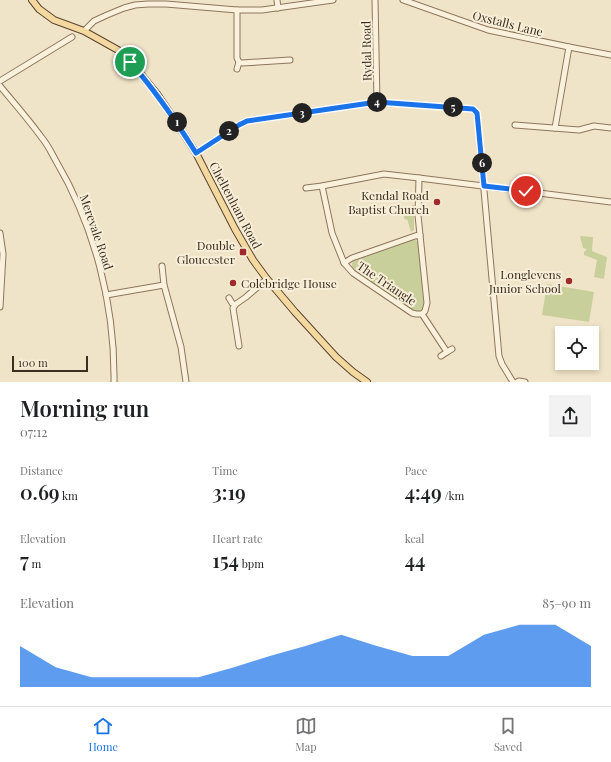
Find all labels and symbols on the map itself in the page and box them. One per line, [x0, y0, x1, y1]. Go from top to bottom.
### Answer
street label: Oxstalls Lane [471, 7, 545, 39]
street label: Rydal Road [357, 21, 375, 81]
pin [113, 45, 147, 79]
pin: 4 [367, 92, 387, 112]
pin: 5 [443, 97, 463, 117]
pin: 3 [292, 103, 312, 123]
pin: 1 [167, 112, 187, 132]
pin: 2 [219, 121, 239, 141]
pin: 6 [472, 153, 492, 173]
street label: Cheltenham Road [206, 159, 266, 251]
pin [509, 174, 543, 208]
place label: Kendal Road Baptist Church [348, 187, 429, 217]
street label: Merevale Road [77, 192, 117, 272]
marker: Kendal Road Baptist Church [432, 197, 442, 207]
place label: Double Gloucester [177, 237, 236, 267]
marker: Double Gloucester [238, 247, 248, 257]
street label: The Triangle [354, 257, 420, 309]
place label: Longlevens Junior School [488, 266, 562, 296]
place label: Colebridge House [241, 275, 337, 291]
marker: Longlevens Junior School [564, 276, 574, 286]
marker: Colebridge House [228, 278, 238, 288]
scale bar [12, 354, 88, 373]

